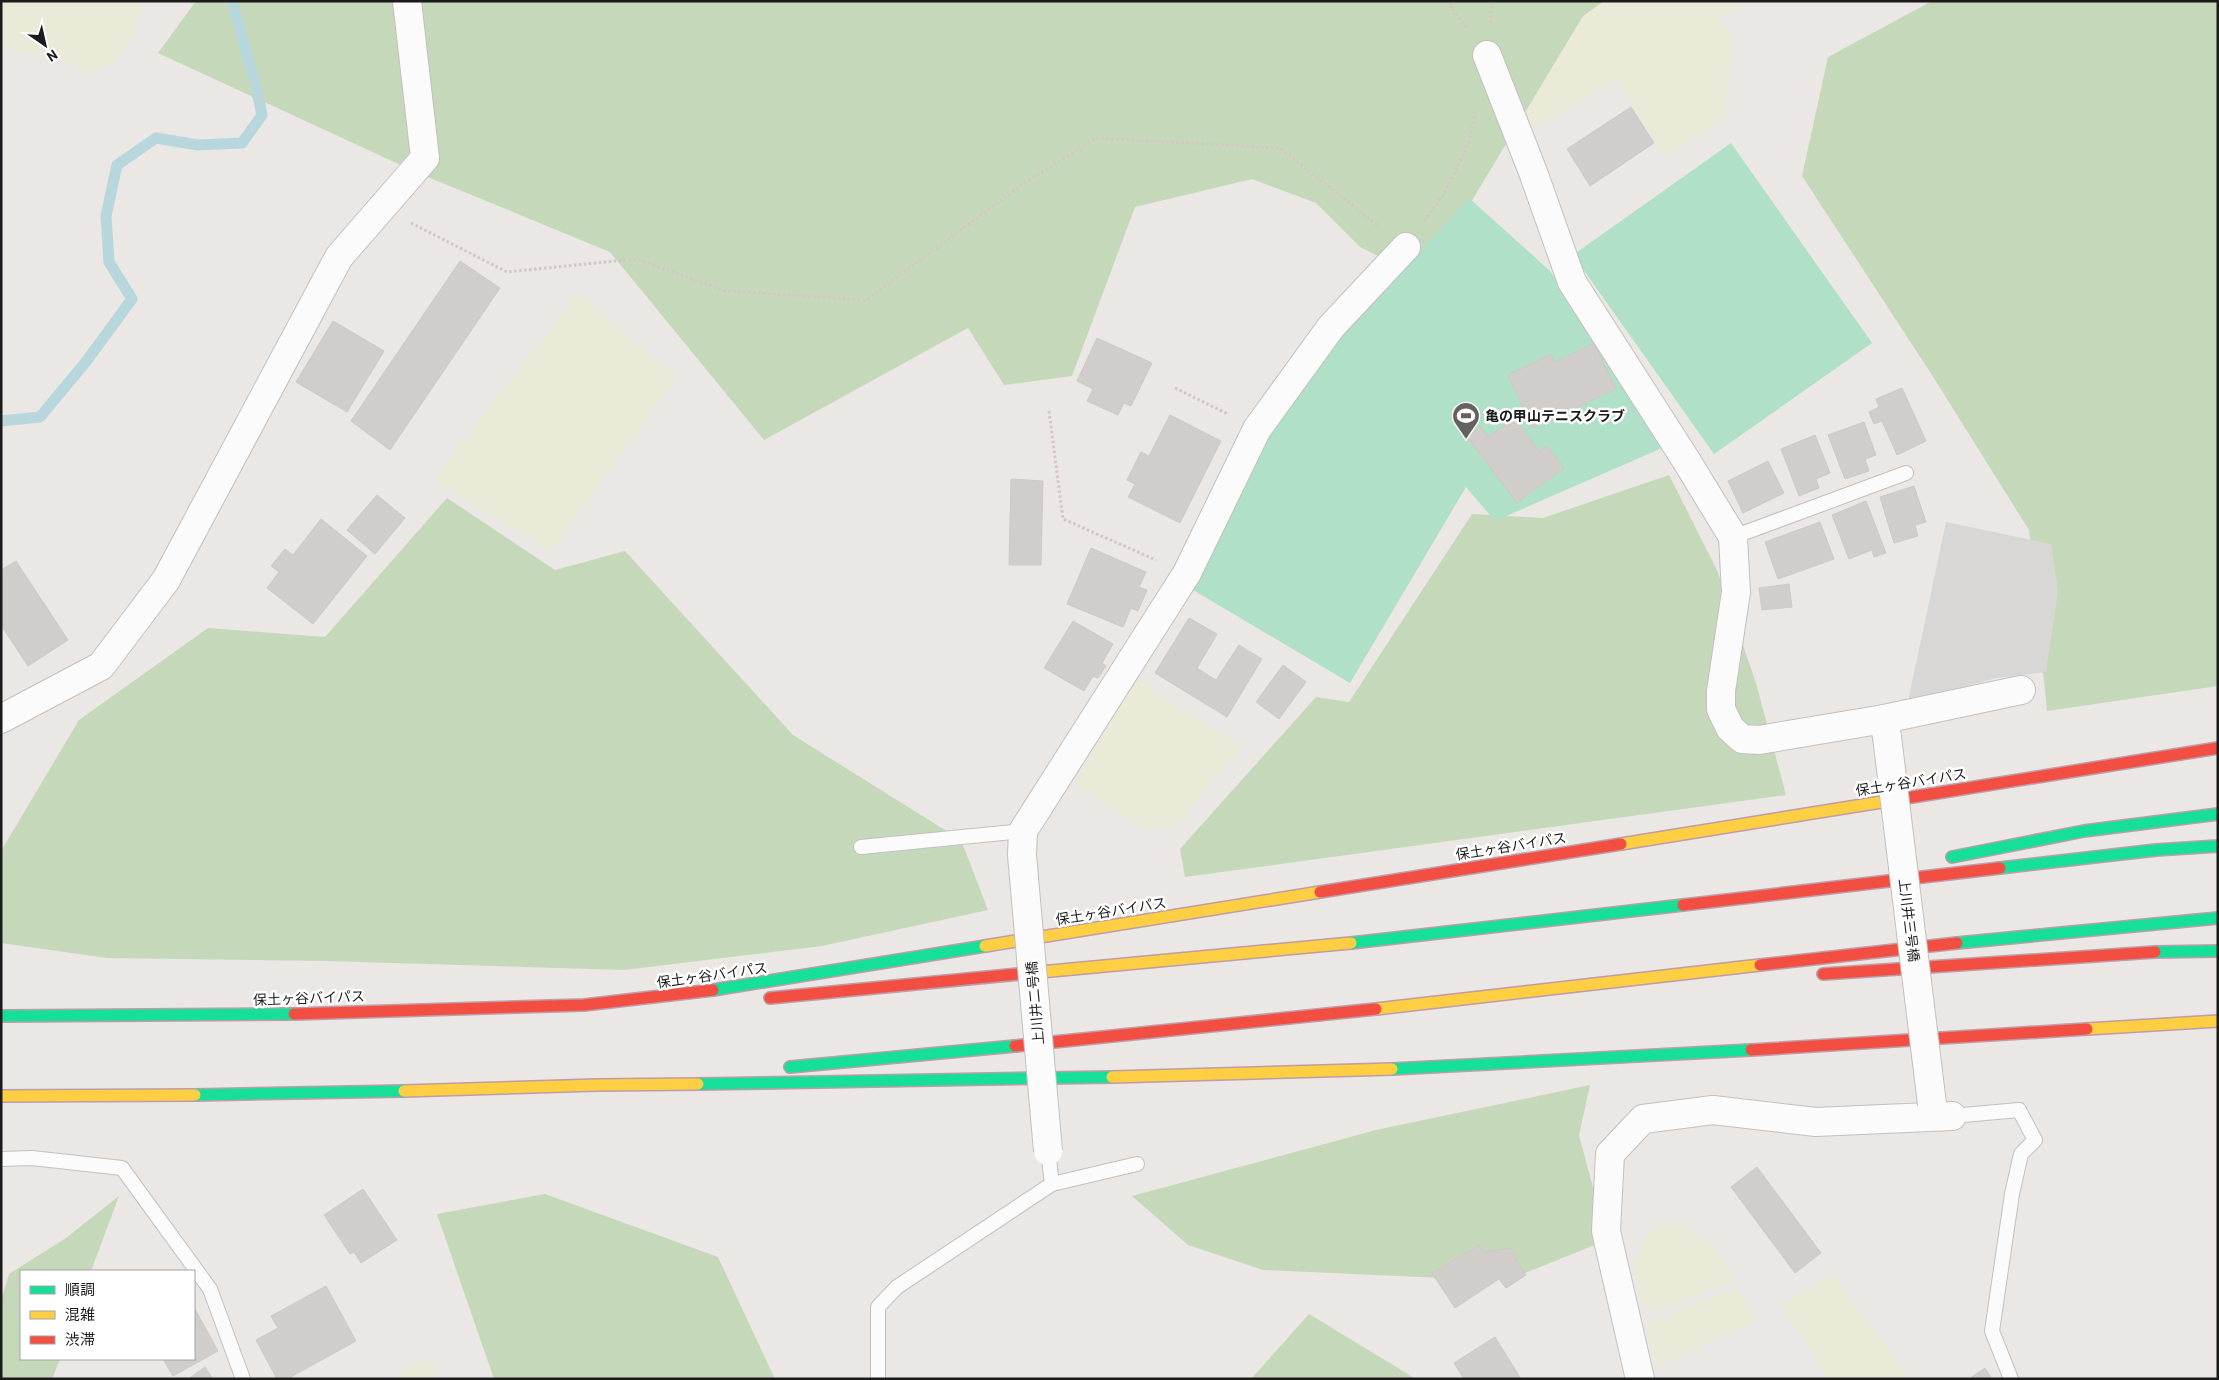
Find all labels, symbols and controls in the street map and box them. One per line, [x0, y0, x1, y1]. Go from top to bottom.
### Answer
north arrow [20, 20, 70, 70]
text: N [44, 47, 61, 66]
sports icon: 亀の甲山テニスクラブ [1451, 401, 1481, 440]
place label: 亀の甲山テニスクラブ [1485, 407, 1625, 424]
street label: 保土ヶ谷バイパス [1854, 764, 1967, 799]
street label: 保土ヶ谷バイパス [1454, 828, 1567, 863]
street label: 上川井三号橋 [1896, 877, 1923, 963]
street label: 保土ヶ谷バイパス [1054, 893, 1167, 928]
street label: 保土ヶ谷バイパス [655, 958, 768, 991]
street label: 上川井二号橋 [1022, 960, 1047, 1046]
street label: 保土ヶ谷バイパス [253, 987, 365, 1008]
legend [20, 1270, 195, 1360]
text: 順調 [65, 1280, 95, 1298]
text: 混雑 [65, 1305, 95, 1323]
text: 渋滞 [65, 1330, 95, 1348]

